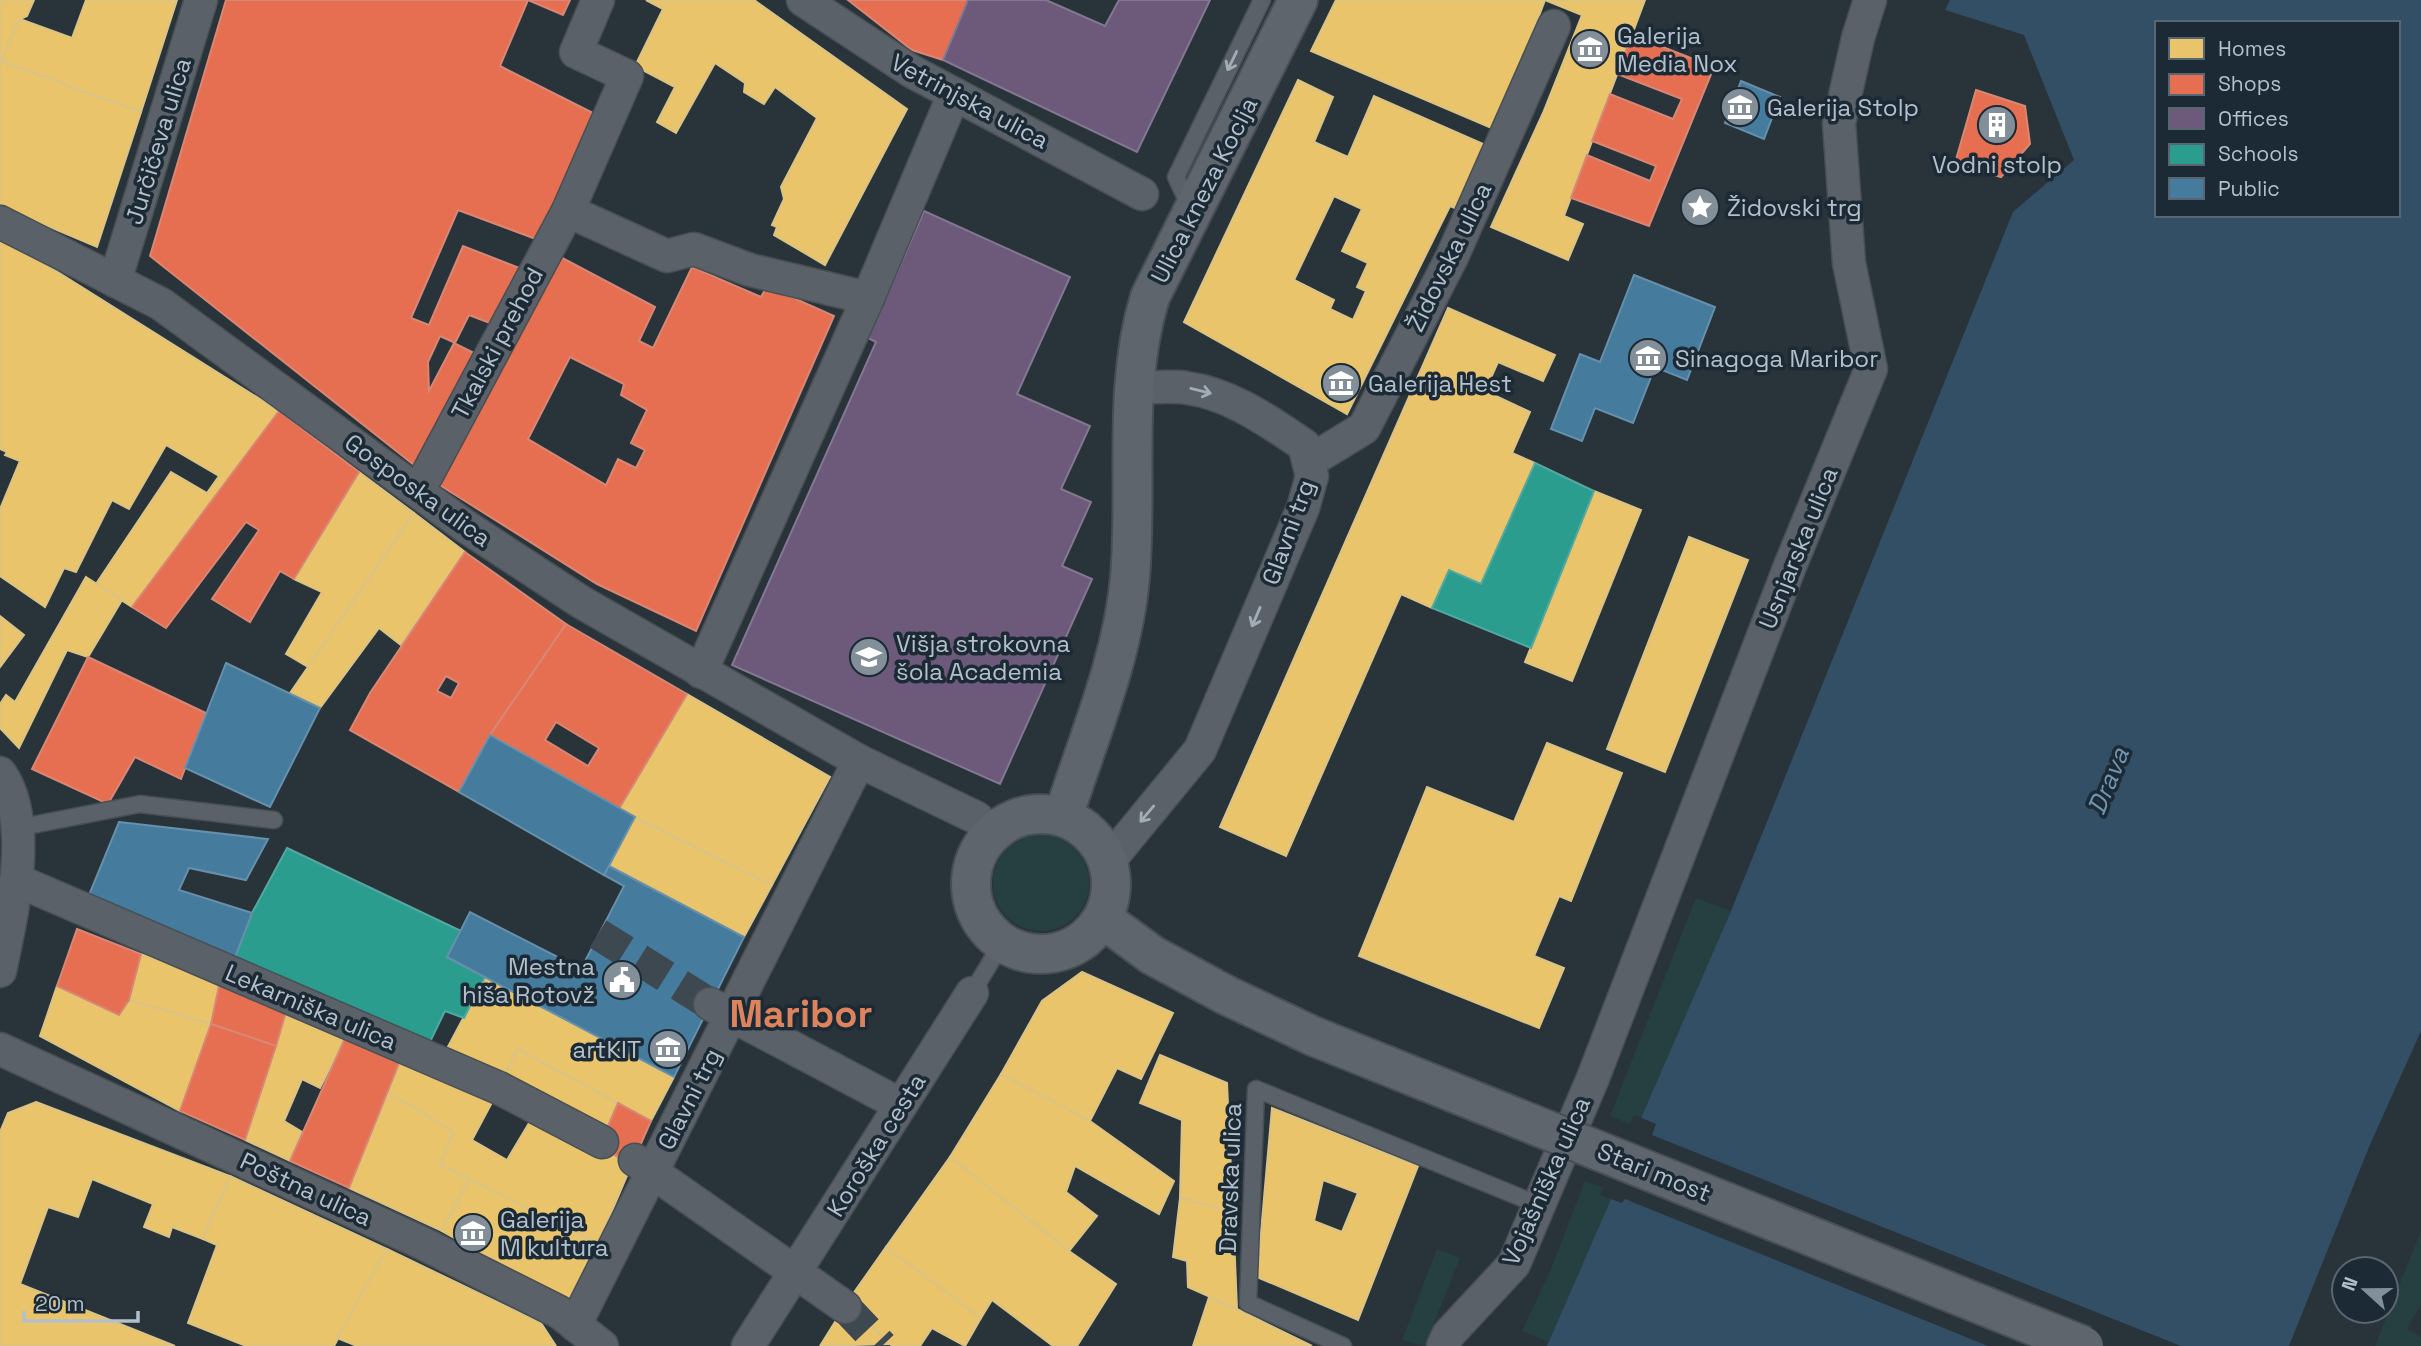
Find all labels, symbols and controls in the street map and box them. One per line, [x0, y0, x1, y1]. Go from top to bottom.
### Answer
place label: Galerija Media Nox [1617, 20, 1738, 79]
legend [2155, 21, 2400, 217]
museum icon: Galerija Media Nox [1569, 28, 1611, 70]
text: Homes [2218, 35, 2286, 62]
street label: Vetrinjska ulica [886, 46, 1054, 156]
one-way arrow [1224, 50, 1238, 71]
street label: Jurčičeva ulica [118, 54, 198, 228]
text: Shops [2218, 70, 2281, 97]
museum icon: Galerija Stolp [1719, 86, 1761, 128]
street label: Ulica kneza Koclja [1144, 92, 1264, 288]
place label: Galerija Stolp [1767, 92, 1919, 123]
building icon: Vodni stolp [1976, 104, 2018, 146]
text: Offices [2218, 105, 2289, 132]
text: Schools [2218, 140, 2298, 167]
place label: Vodni stolp [1932, 149, 2062, 180]
text: Public [2218, 175, 2280, 202]
street label: Židovska ulica [1400, 177, 1499, 337]
place icon: Židovski trg [1679, 186, 1721, 228]
place label: Židovski trg [1727, 192, 1862, 223]
street label: Tkalski prehod [444, 262, 550, 424]
museum icon: Sinagoga Maribor [1627, 337, 1669, 379]
place label: Sinagoga Maribor [1675, 343, 1878, 374]
museum icon: Galerija Hest [1320, 362, 1362, 404]
place label: Galerija Hest [1368, 368, 1512, 399]
one-way arrow [1189, 385, 1211, 398]
street label: Gosposka ulica [339, 426, 497, 554]
street label: Usnjarska ulica [1751, 462, 1845, 633]
street label: Glavni trg [1255, 475, 1321, 589]
one-way arrow [1249, 605, 1262, 627]
place label: Višja strokovna šola Academia [896, 628, 1070, 687]
school or university icon: Višja strokovna šola Academia [848, 636, 890, 678]
water label: Drava [2079, 741, 2137, 820]
one-way arrow [1139, 804, 1155, 822]
place label: Mestna hiša Rotovž [462, 951, 595, 1010]
street label: Lekarniška ulica [221, 957, 402, 1057]
public building icon: Mestna hiša Rotovž [601, 959, 643, 1001]
district label: Maribor [729, 990, 873, 1038]
museum icon: artKIT [647, 1028, 689, 1070]
place label: artKIT [573, 1034, 641, 1065]
street label: Glavni trg [650, 1043, 728, 1155]
street label: Koroška cesta [820, 1067, 933, 1222]
street label: Vojašniška ulica [1495, 1092, 1597, 1270]
street label: Dravska ulica [1212, 1102, 1248, 1254]
street label: Stari most [1593, 1135, 1715, 1209]
street label: Poštna ulica [235, 1145, 377, 1233]
place label: Galerija M kultura [500, 1204, 609, 1263]
museum icon: Galerija M kultura [452, 1212, 494, 1254]
north arrow [2330, 1255, 2400, 1325]
text: N [2336, 1274, 2364, 1295]
scale bar [24, 1280, 138, 1324]
text: 20 m [35, 1290, 85, 1317]

